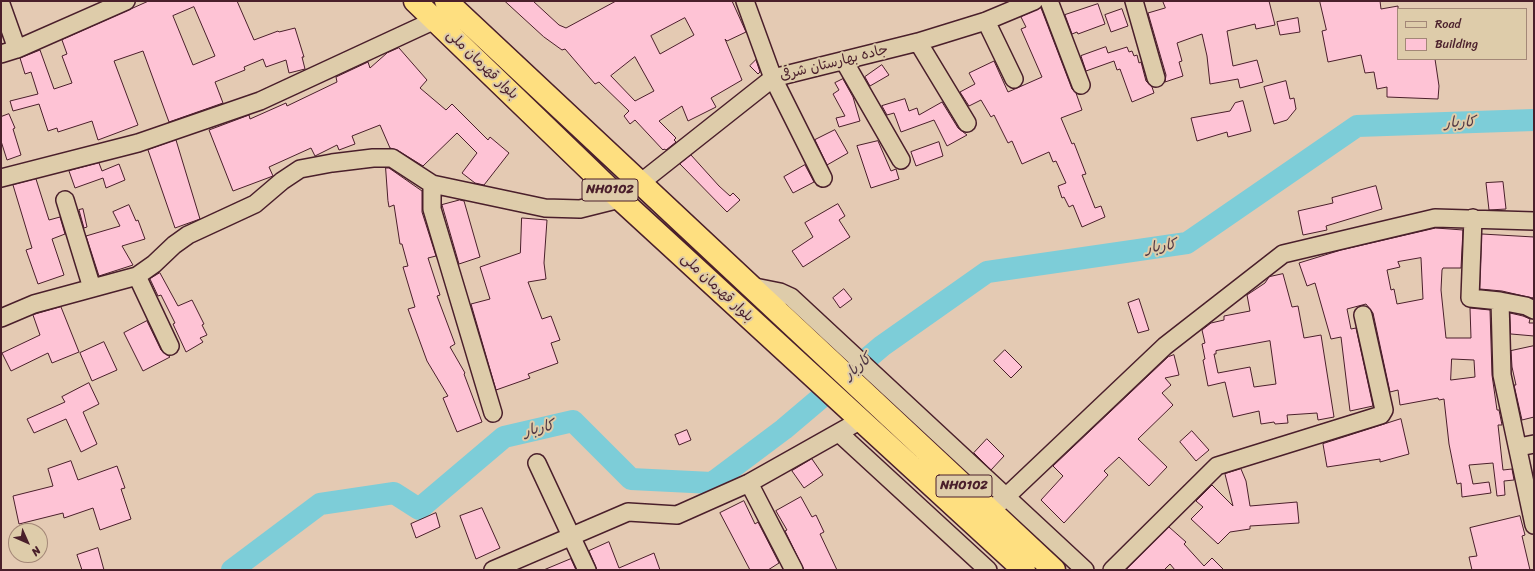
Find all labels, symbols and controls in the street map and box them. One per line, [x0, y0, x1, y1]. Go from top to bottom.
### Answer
legend [1397, 8, 1527, 60]
text: Road [1435, 13, 1461, 35]
street label: بلوار قهرمان ملی [443, 27, 521, 103]
text: Building [1435, 33, 1478, 55]
street label: جاده بهارستان شرقی [778, 41, 890, 85]
water label: کاربار [1444, 113, 1476, 133]
road number: NH0102 [582, 179, 638, 201]
water label: کاربار [1145, 236, 1177, 258]
street label: بلوار قهرمان ملی [677, 250, 757, 326]
water label: کاربار [840, 350, 876, 384]
water label: کاربار [522, 417, 556, 441]
road number: NH0102 [936, 475, 992, 497]
north arrow [8, 523, 48, 563]
text: N [27, 542, 46, 561]

